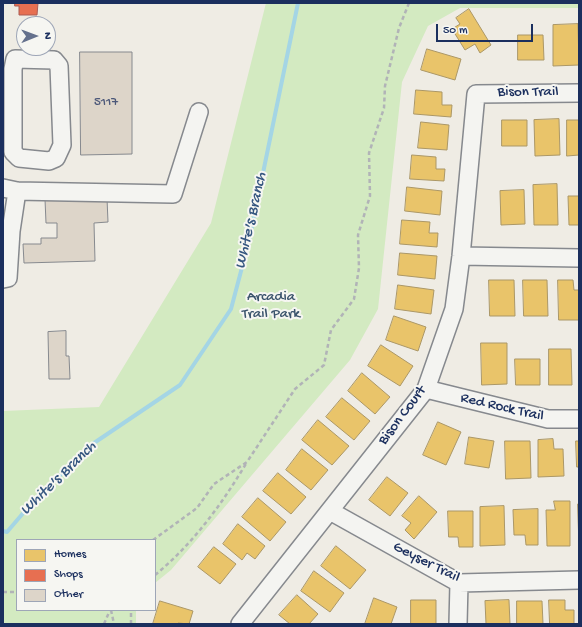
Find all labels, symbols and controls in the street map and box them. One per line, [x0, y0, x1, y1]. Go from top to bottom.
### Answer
north arrow [16, 16, 56, 56]
scale bar [438, 16, 535, 42]
text: 50 m [443, 24, 468, 38]
text: N [41, 32, 53, 40]
street label: Bison Trail [498, 84, 558, 102]
house number: 5117 [94, 95, 118, 111]
water label: White's Branch [232, 171, 272, 271]
park label: Arcadia Trail Park [242, 289, 300, 324]
street label: Bison Court [375, 383, 431, 449]
street label: Red Rock Trail [459, 390, 545, 426]
water label: White's Branch [17, 438, 101, 520]
street label: Geyser Trail [390, 538, 462, 588]
legend [16, 539, 156, 611]
text: Homes [54, 548, 86, 562]
text: Shops [54, 568, 83, 582]
text: Other [54, 588, 83, 602]

